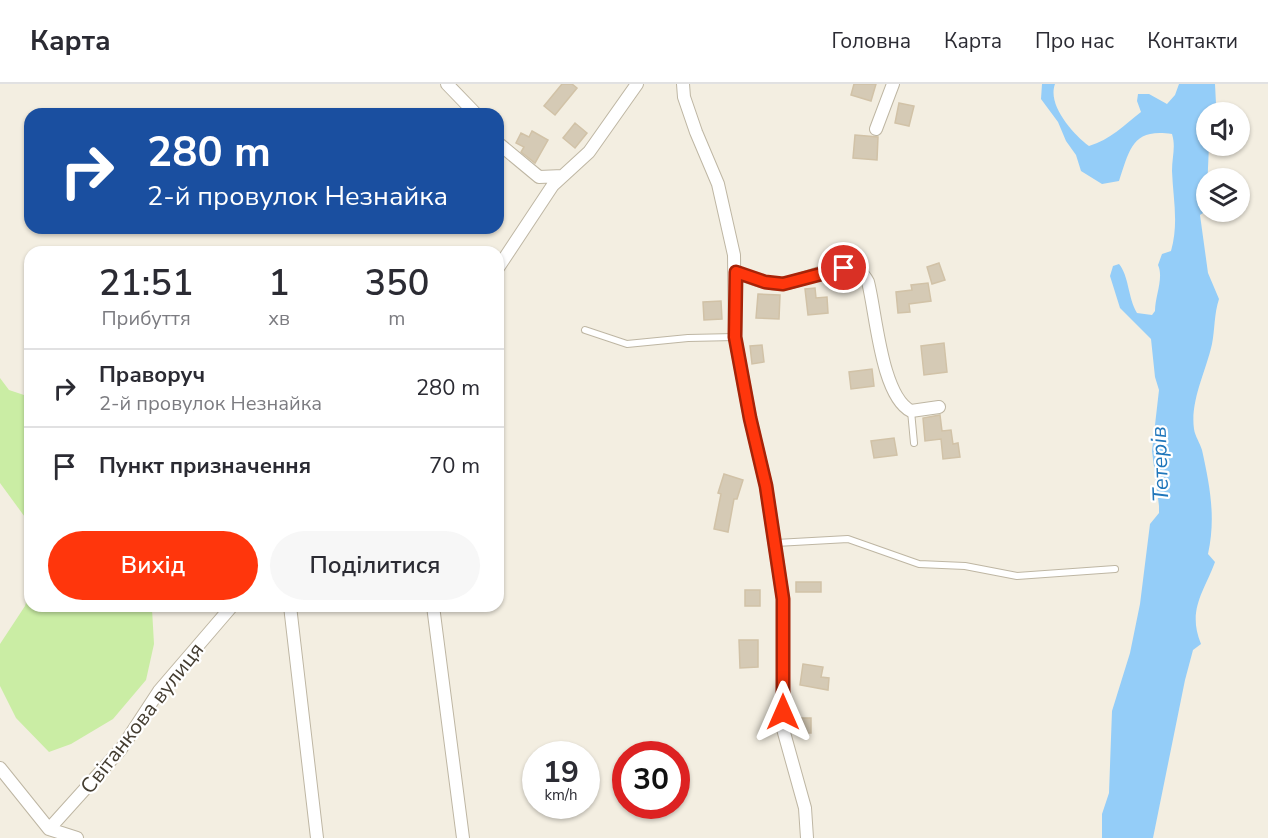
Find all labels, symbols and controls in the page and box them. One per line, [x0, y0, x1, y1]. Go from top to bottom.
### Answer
text: Карта [30, 22, 111, 60]
text: Головна [831, 27, 911, 55]
text: Карта [944, 27, 1002, 55]
text: Про нас [1035, 27, 1114, 55]
text: Контакти [1147, 27, 1238, 55]
map controls [1196, 102, 1250, 222]
button: sound [1196, 102, 1250, 156]
text: 280 m [147, 124, 271, 181]
icon: right [48, 132, 126, 210]
button: layers [1196, 168, 1250, 222]
text: 2-й провулок Незнайка [147, 178, 448, 215]
pin [818, 242, 869, 293]
icon: arrive [827, 251, 860, 284]
text: 21:51 [99, 259, 194, 308]
text: 1 [268, 259, 290, 308]
text: 350 [365, 259, 429, 308]
text: Прибуття [102, 305, 191, 332]
text: хв [268, 305, 290, 332]
text: m [388, 305, 405, 332]
text: Праворуч [99, 360, 205, 390]
icon: right [48, 372, 81, 405]
text: 280 m [416, 373, 480, 403]
text: 2-й провулок Незнайка [99, 390, 322, 417]
water label: Тетерів [1144, 426, 1176, 502]
icon: arrive [48, 450, 81, 483]
text: Пункт призначення [99, 451, 311, 481]
text: 70 m [429, 451, 480, 481]
button: Вихід [48, 531, 258, 600]
button: Поділитися [270, 531, 480, 600]
street label: Світанкова вулиця [74, 637, 210, 799]
position arrow [751, 680, 815, 744]
speed limit sign: 30 [612, 741, 690, 819]
text: 19 [543, 752, 579, 793]
text: km/h [544, 785, 578, 805]

